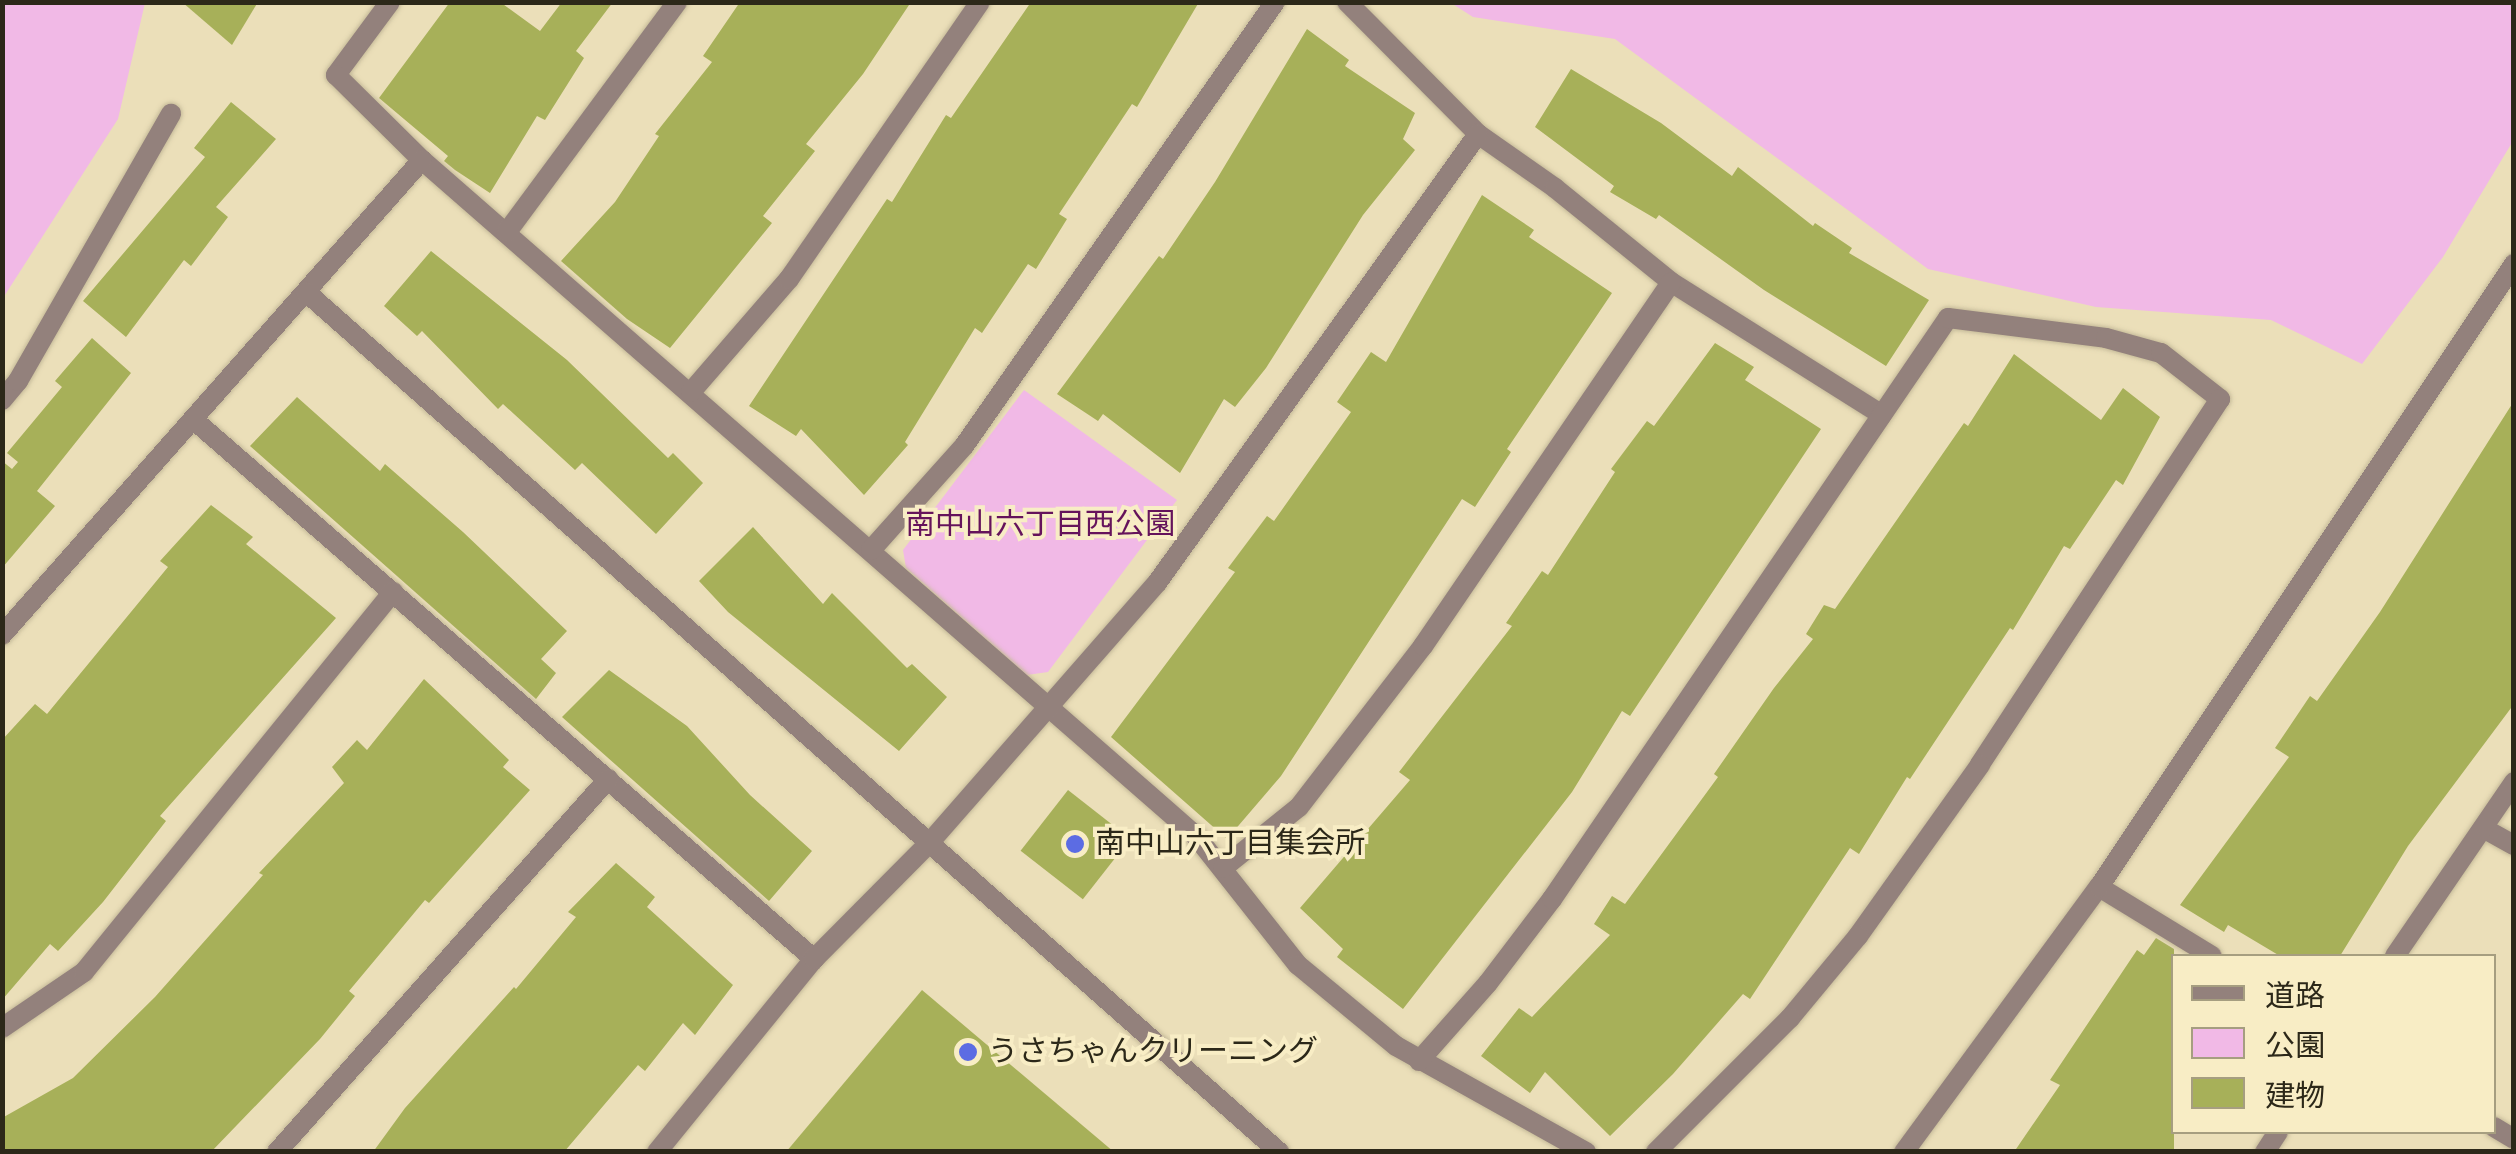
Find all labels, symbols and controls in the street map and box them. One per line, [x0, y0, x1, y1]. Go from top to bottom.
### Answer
park label: 南中山六丁目西公園 [905, 507, 1175, 543]
place label: 南中山六丁目集会所 [1095, 826, 1365, 862]
marker: 南中山六丁目集会所 [1064, 833, 1086, 855]
legend [2171, 954, 2496, 1134]
text: 道路 [2265, 982, 2325, 1012]
text: 公園 [2265, 1032, 2325, 1062]
place label: うさちゃんクリーニング [988, 1034, 1318, 1070]
marker: うさちゃんクリーニング [957, 1041, 979, 1063]
text: 建物 [2265, 1082, 2325, 1112]

